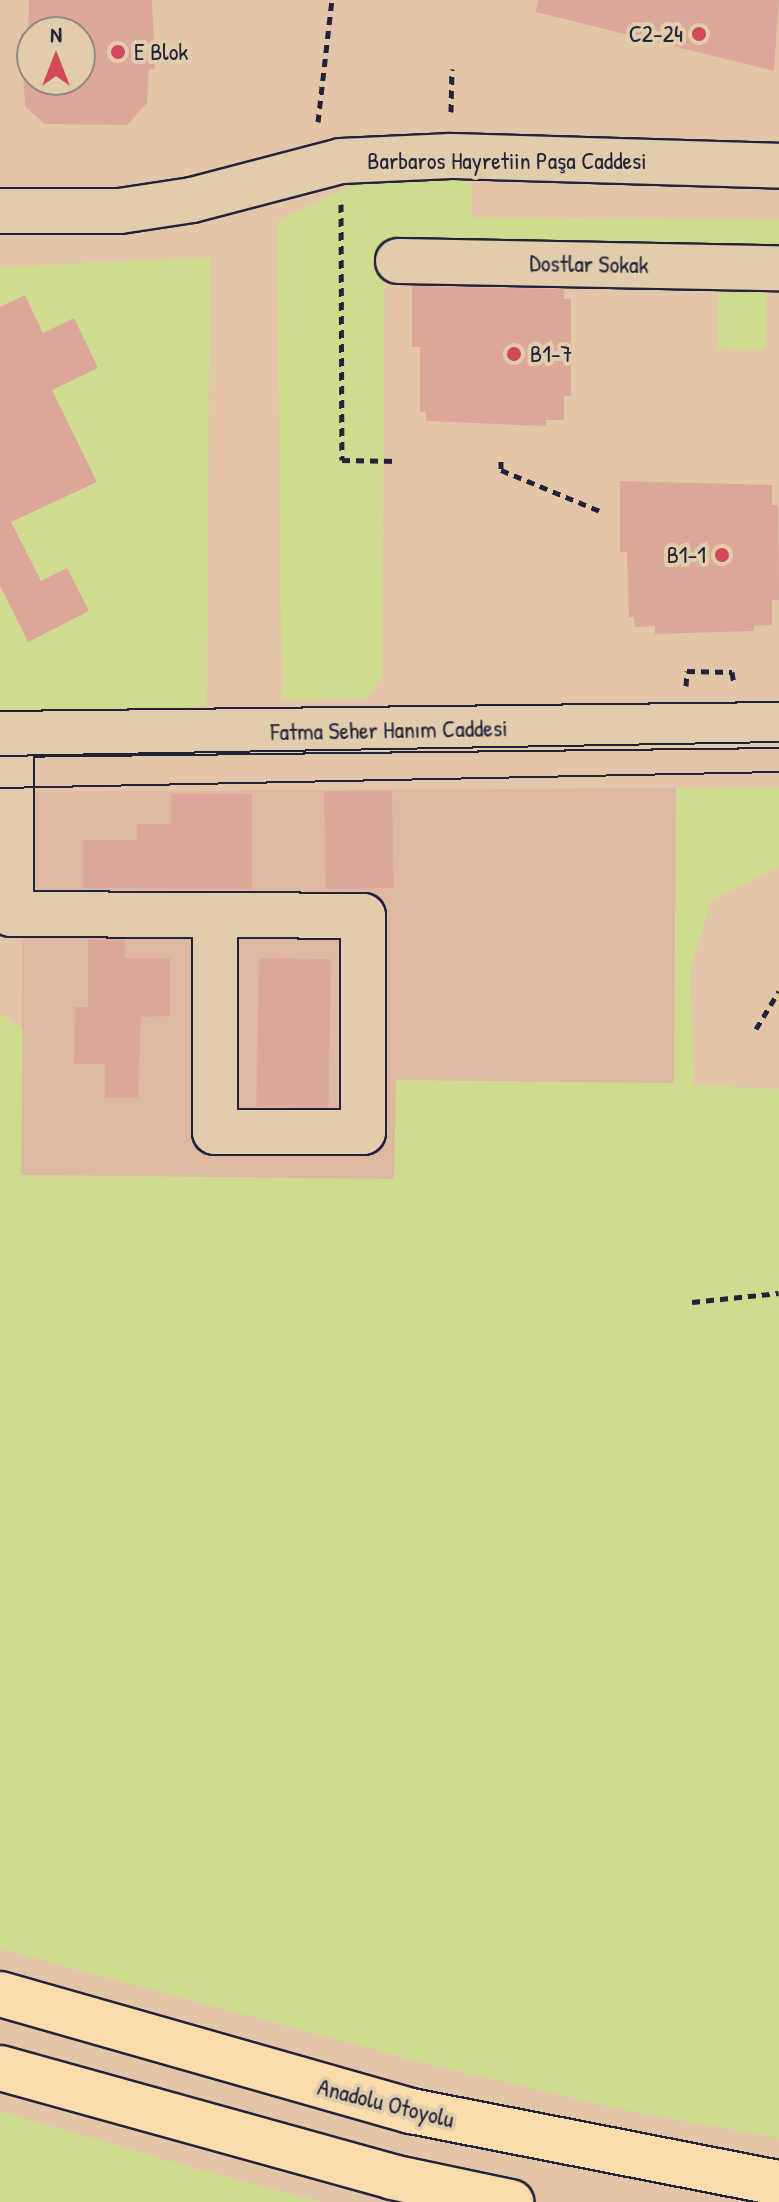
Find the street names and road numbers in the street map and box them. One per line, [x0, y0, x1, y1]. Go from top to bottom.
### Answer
street label: Barbaros Hayretiin Paşa Caddesi [367, 147, 647, 175]
street label: Dostlar Sokak [529, 249, 649, 279]
street label: Fatma Seher Hanım Caddesi [270, 714, 508, 746]
street label: Anadolu Otoyolu [315, 2072, 457, 2134]

